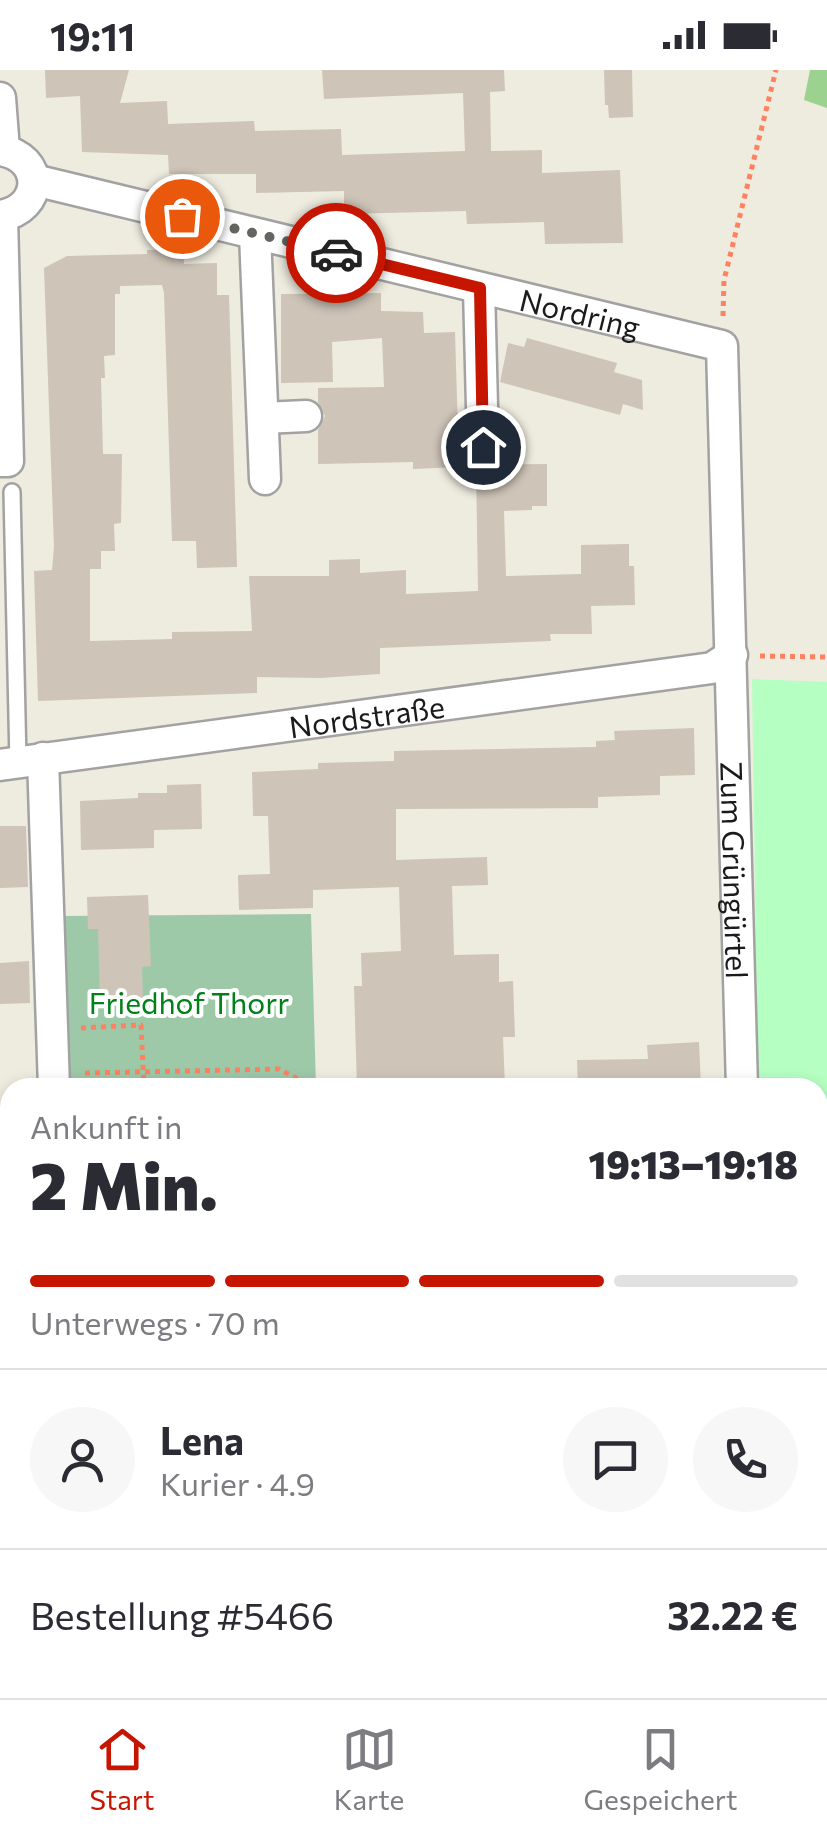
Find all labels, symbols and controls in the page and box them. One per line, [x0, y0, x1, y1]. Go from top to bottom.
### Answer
text: 19:11 [50, 12, 135, 59]
pin [140, 174, 225, 259]
icon: bag [155, 189, 210, 244]
courier [286, 203, 386, 303]
icon: car [309, 226, 364, 281]
street label: Nordring [516, 279, 644, 344]
pin [441, 405, 526, 490]
icon: home [456, 420, 511, 475]
street label: Nordstraße [287, 686, 447, 744]
street label: Zum Grüngürtel [715, 761, 758, 979]
park label: Friedhof Thorr [89, 983, 289, 1020]
text: Ankunft in [30, 1106, 182, 1146]
text: 19:13–19:18 [589, 1140, 798, 1187]
text: 2 Min. [30, 1144, 218, 1223]
text: Unterwegs · 70 m [30, 1302, 280, 1342]
button: person [30, 1407, 135, 1512]
button: chat [563, 1407, 668, 1512]
button: phone [693, 1407, 798, 1512]
text: Lena [160, 1416, 244, 1463]
text: Kurier · 4.9 [160, 1463, 315, 1503]
text: Bestellung #5466 [30, 1591, 334, 1638]
text: 32.22 € [667, 1591, 798, 1638]
tab: Start [90, 1722, 155, 1816]
tab: Karte [334, 1722, 404, 1816]
tab: Gespeichert [584, 1722, 737, 1816]

